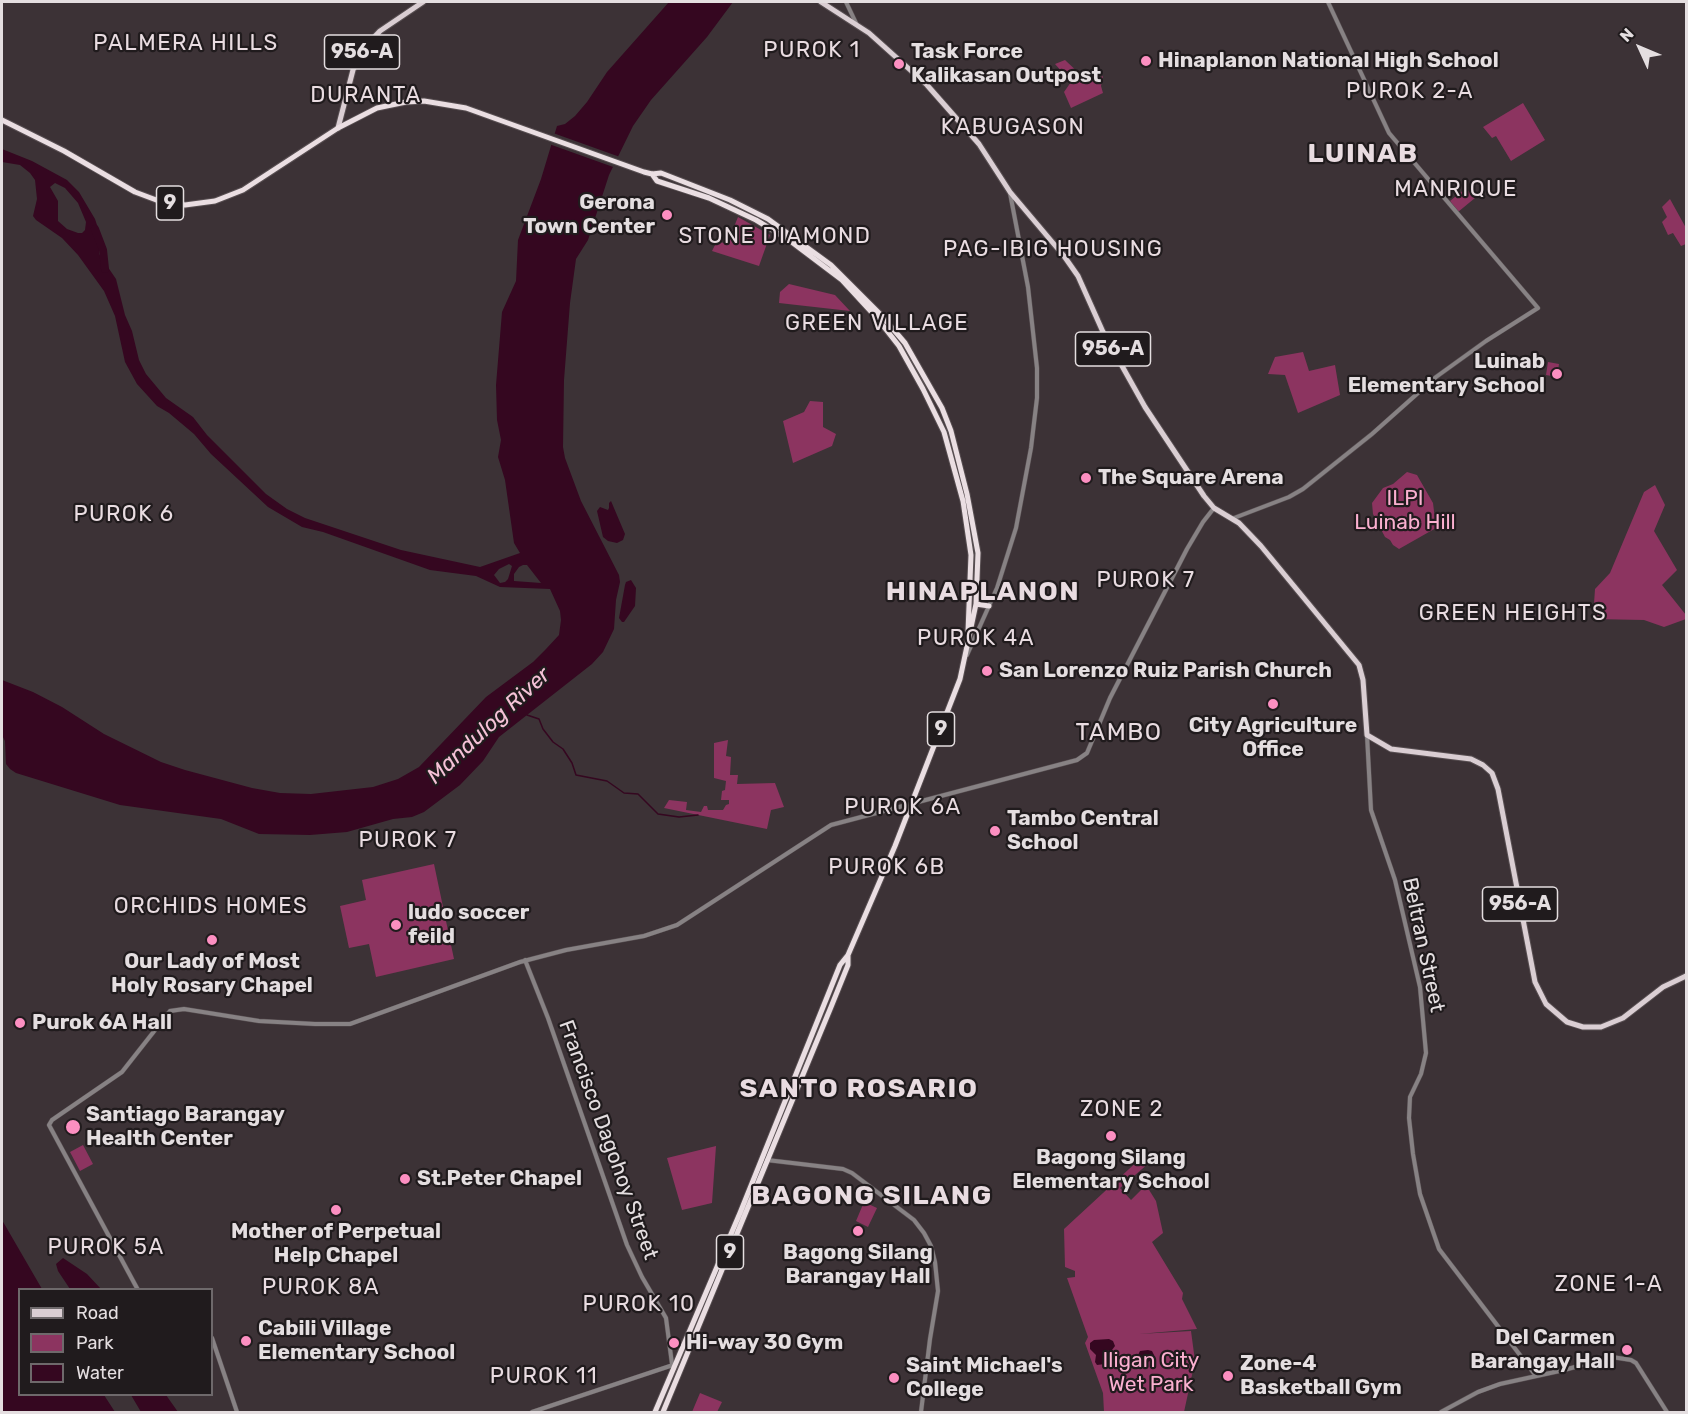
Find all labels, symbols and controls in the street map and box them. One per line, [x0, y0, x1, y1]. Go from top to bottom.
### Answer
north arrow [1610, 18, 1670, 78]
text: N [1616, 24, 1638, 46]
district label: PALMERA HILLS [93, 31, 279, 57]
road number: 956-A [324, 35, 400, 69]
district label: PUROK 1 [763, 38, 861, 64]
place label: Task Force Kalikasan Outpost [911, 39, 1101, 89]
place label: Hinaplanon National High School [1158, 48, 1499, 74]
marker: Hinaplanon National High School [1139, 54, 1153, 68]
marker: Task Force Kalikasan Outpost [892, 57, 906, 71]
district label: PUROK 2-A [1346, 79, 1474, 105]
district label: DURANTA [310, 83, 422, 109]
district label: KABUGASON [941, 115, 1085, 141]
district label: LUINAB [1308, 138, 1418, 170]
district label: MANRIQUE [1394, 177, 1518, 203]
road number: 9 [156, 186, 184, 220]
place label: Gerona Town Center [523, 190, 655, 240]
marker: Gerona Town Center [660, 208, 674, 222]
district label: STONE DIAMOND [678, 224, 872, 250]
district label: PAG-IBIG HOUSING [943, 237, 1163, 263]
district label: GREEN VILLAGE [785, 311, 969, 337]
road number: 956-A [1076, 332, 1150, 366]
place label: Luinab Elementary School [1348, 349, 1545, 399]
marker: Luinab Elementary School [1550, 367, 1564, 381]
place label: The Square Arena [1098, 465, 1284, 491]
marker: The Square Arena [1079, 471, 1093, 485]
park label: ILPI Luinab Hill [1354, 486, 1456, 536]
district label: PUROK 6 [73, 502, 175, 528]
district label: PUROK 7 [1096, 568, 1196, 594]
district label: HINAPLANON [886, 576, 1080, 608]
district label: GREEN HEIGHTS [1419, 601, 1607, 627]
district label: PUROK 4A [917, 626, 1035, 652]
place label: San Lorenzo Ruiz Parish Church [999, 658, 1332, 684]
water label: Mandulog River [422, 662, 556, 790]
marker: San Lorenzo Ruiz Parish Church [980, 664, 994, 678]
marker: City Agriculture Office [1266, 697, 1280, 711]
road number: 9 [928, 712, 954, 746]
place label: City Agriculture Office [1189, 713, 1357, 763]
district label: TAMBO [1075, 719, 1163, 747]
district label: PUROK 6A [844, 795, 962, 821]
place label: Tambo Central School [1007, 806, 1159, 856]
marker: Tambo Central School [988, 824, 1002, 838]
district label: PUROK 7 [358, 828, 458, 854]
district label: PUROK 6B [828, 855, 946, 881]
street label: Beltran Street [1396, 875, 1450, 1015]
road number: 956-A [1482, 887, 1558, 921]
district label: ORCHIDS HOMES [114, 894, 308, 920]
place label: ludo soccer feild [408, 900, 529, 950]
marker: ludo soccer feild [389, 918, 403, 932]
marker: Our Lady of Most Holy Rosary Chapel [205, 933, 219, 947]
place label: Our Lady of Most Holy Rosary Chapel [111, 949, 313, 999]
place label: Purok 6A Hall [32, 1010, 172, 1036]
marker: Purok 6A Hall [13, 1016, 27, 1030]
street label: Francisco Dagohoy Street [553, 1017, 663, 1263]
district label: SANTO ROSARIO [740, 1073, 978, 1105]
district label: ZONE 2 [1080, 1097, 1164, 1123]
place label: Santiago Barangay Health Center [86, 1102, 285, 1152]
marker: Santiago Barangay Health Center [64, 1118, 82, 1136]
marker: Bagong Silang Elementary School [1104, 1129, 1118, 1143]
place label: Bagong Silang Elementary School [1012, 1145, 1210, 1195]
place label: St.Peter Chapel [417, 1166, 582, 1192]
marker: St.Peter Chapel [398, 1172, 412, 1186]
district label: BAGONG SILANG [751, 1180, 993, 1212]
marker: Mother of Perpetual Help Chapel [329, 1203, 343, 1217]
place label: Mother of Perpetual Help Chapel [231, 1219, 441, 1269]
marker: Bagong Silang Barangay Hall [851, 1224, 865, 1238]
district label: PUROK 5A [47, 1235, 165, 1261]
road number: 9 [716, 1235, 744, 1269]
place label: Bagong Silang Barangay Hall [783, 1240, 933, 1290]
district label: ZONE 1-A [1555, 1272, 1663, 1298]
district label: PUROK 8A [262, 1275, 380, 1301]
legend [18, 1288, 213, 1396]
district label: PUROK 10 [583, 1292, 695, 1318]
text: Road [76, 1302, 119, 1324]
place label: Cabili Village Elementary School [258, 1316, 455, 1366]
place label: Del Carmen Barangay Hall [1470, 1325, 1615, 1375]
place label: Hi-way 30 Gym [686, 1330, 843, 1356]
text: Park [76, 1332, 113, 1354]
marker: Cabili Village Elementary School [239, 1334, 253, 1348]
marker: Hi-way 30 Gym [667, 1336, 681, 1350]
marker: Del Carmen Barangay Hall [1620, 1343, 1634, 1357]
park label: Iligan City Wet Park [1103, 1348, 1199, 1398]
place label: Zone-4 Basketball Gym [1240, 1351, 1402, 1401]
place label: Saint Michael's College [906, 1353, 1063, 1403]
text: Water [76, 1362, 124, 1384]
district label: PUROK 11 [490, 1364, 598, 1390]
marker: Zone-4 Basketball Gym [1221, 1369, 1235, 1383]
marker: Saint Michael's College [887, 1371, 901, 1385]

